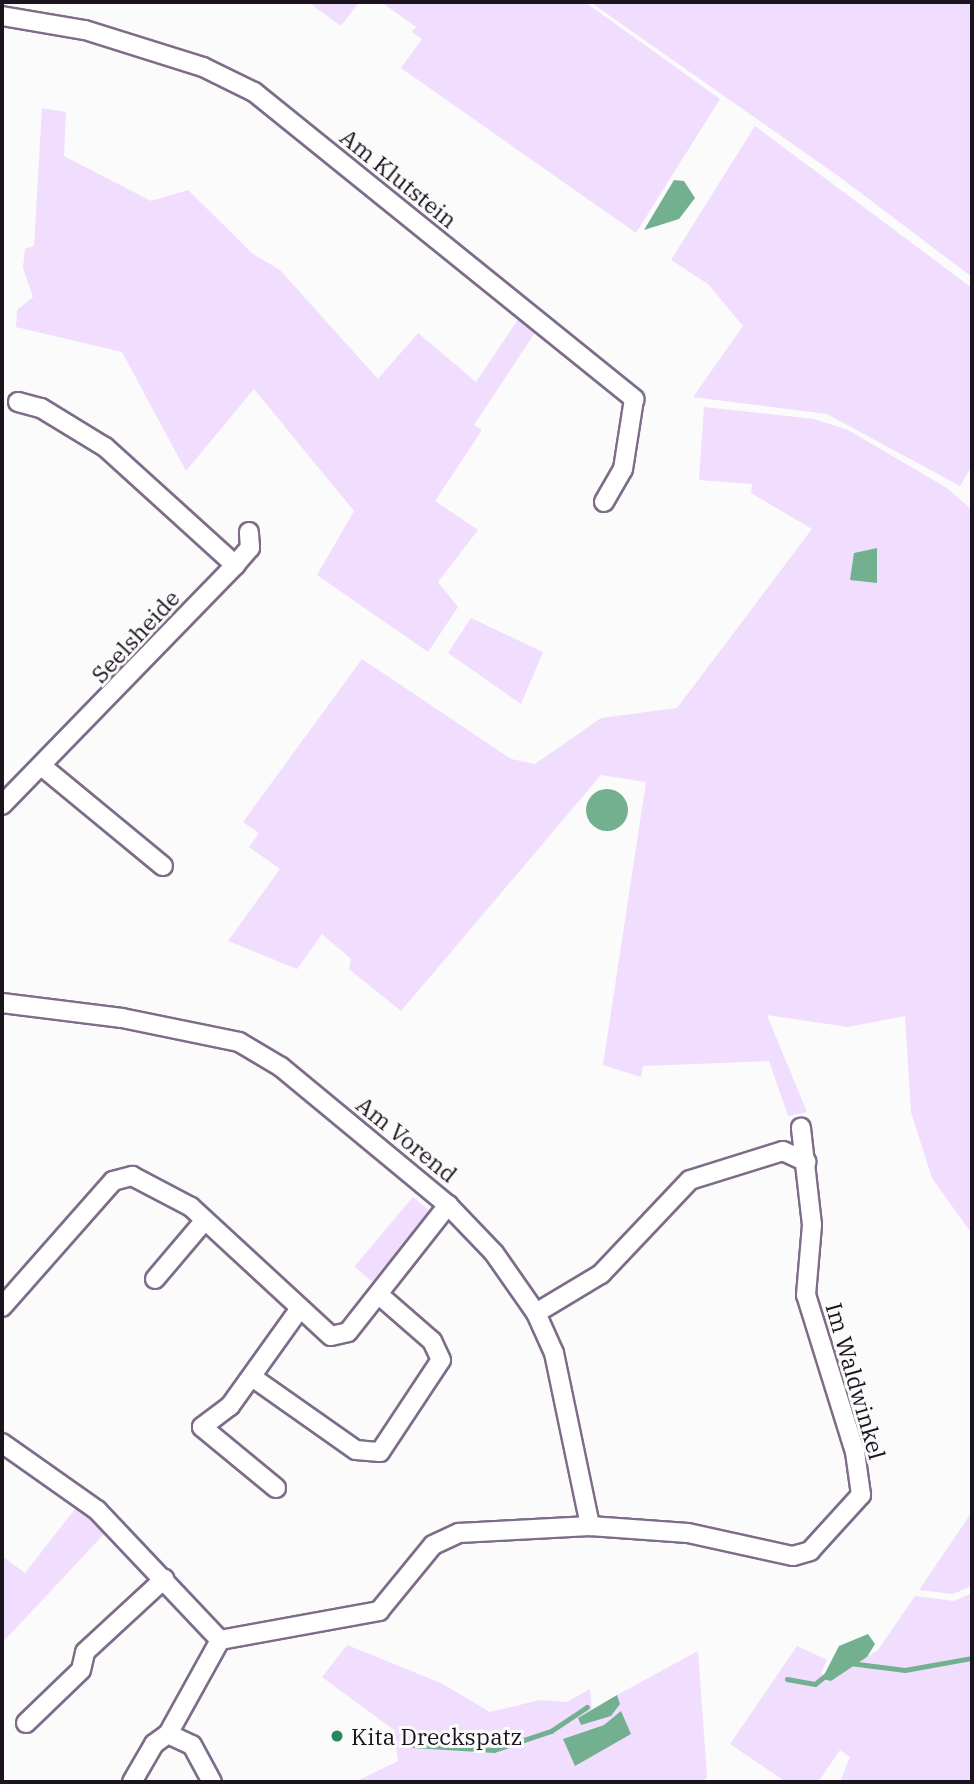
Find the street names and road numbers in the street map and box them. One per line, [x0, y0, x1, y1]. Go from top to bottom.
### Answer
street label: Am Klutstein [335, 123, 463, 233]
street label: Seelsheide [85, 584, 185, 688]
street label: Am Vorend [351, 1090, 463, 1188]
street label: Im Waldwinkel [820, 1299, 892, 1463]

